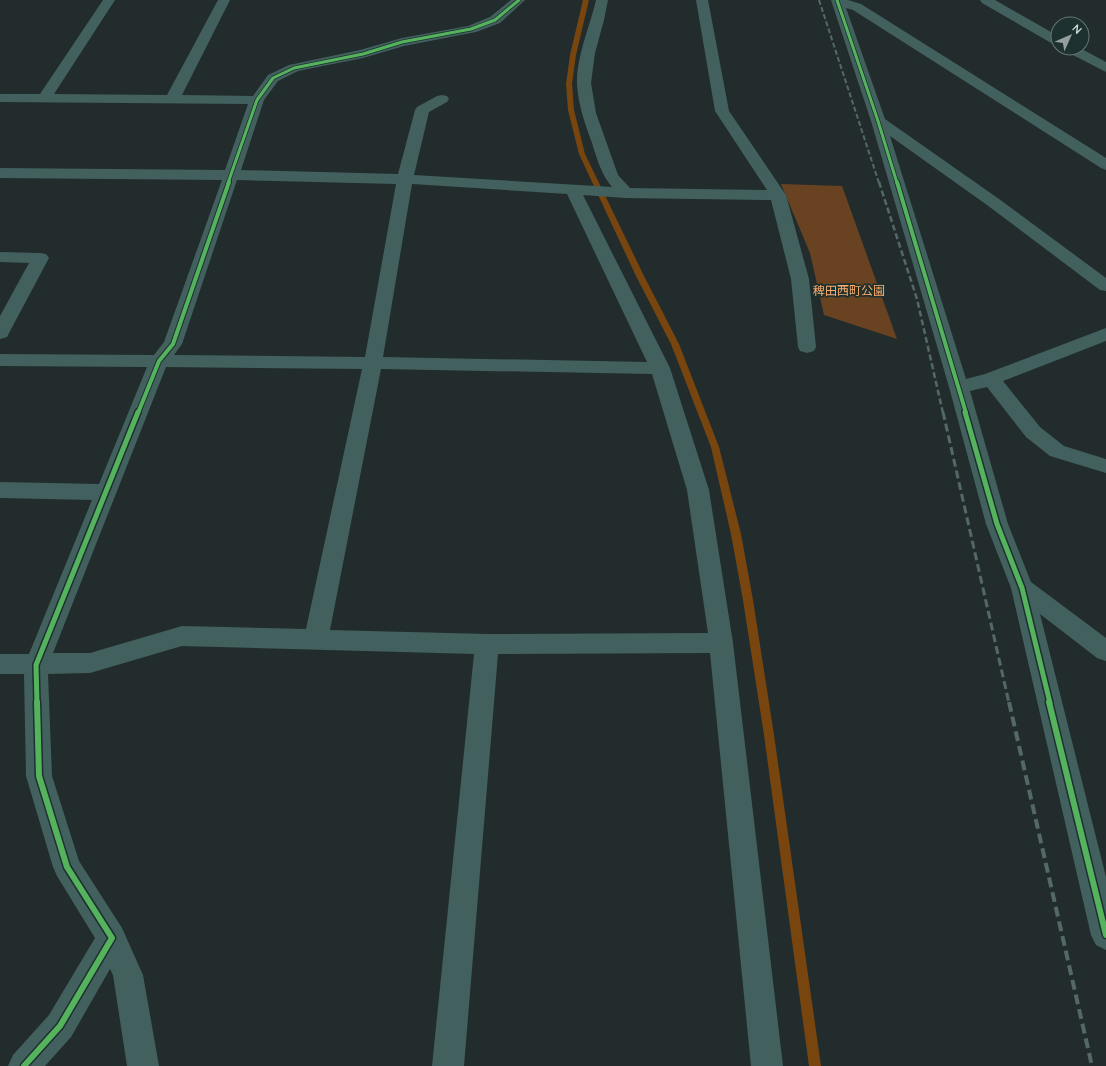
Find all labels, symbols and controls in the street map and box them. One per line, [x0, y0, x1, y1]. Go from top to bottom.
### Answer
north arrow [1050, 16, 1090, 56]
text: N [1069, 21, 1085, 37]
park label: 稗田西町公園 [813, 283, 885, 298]

